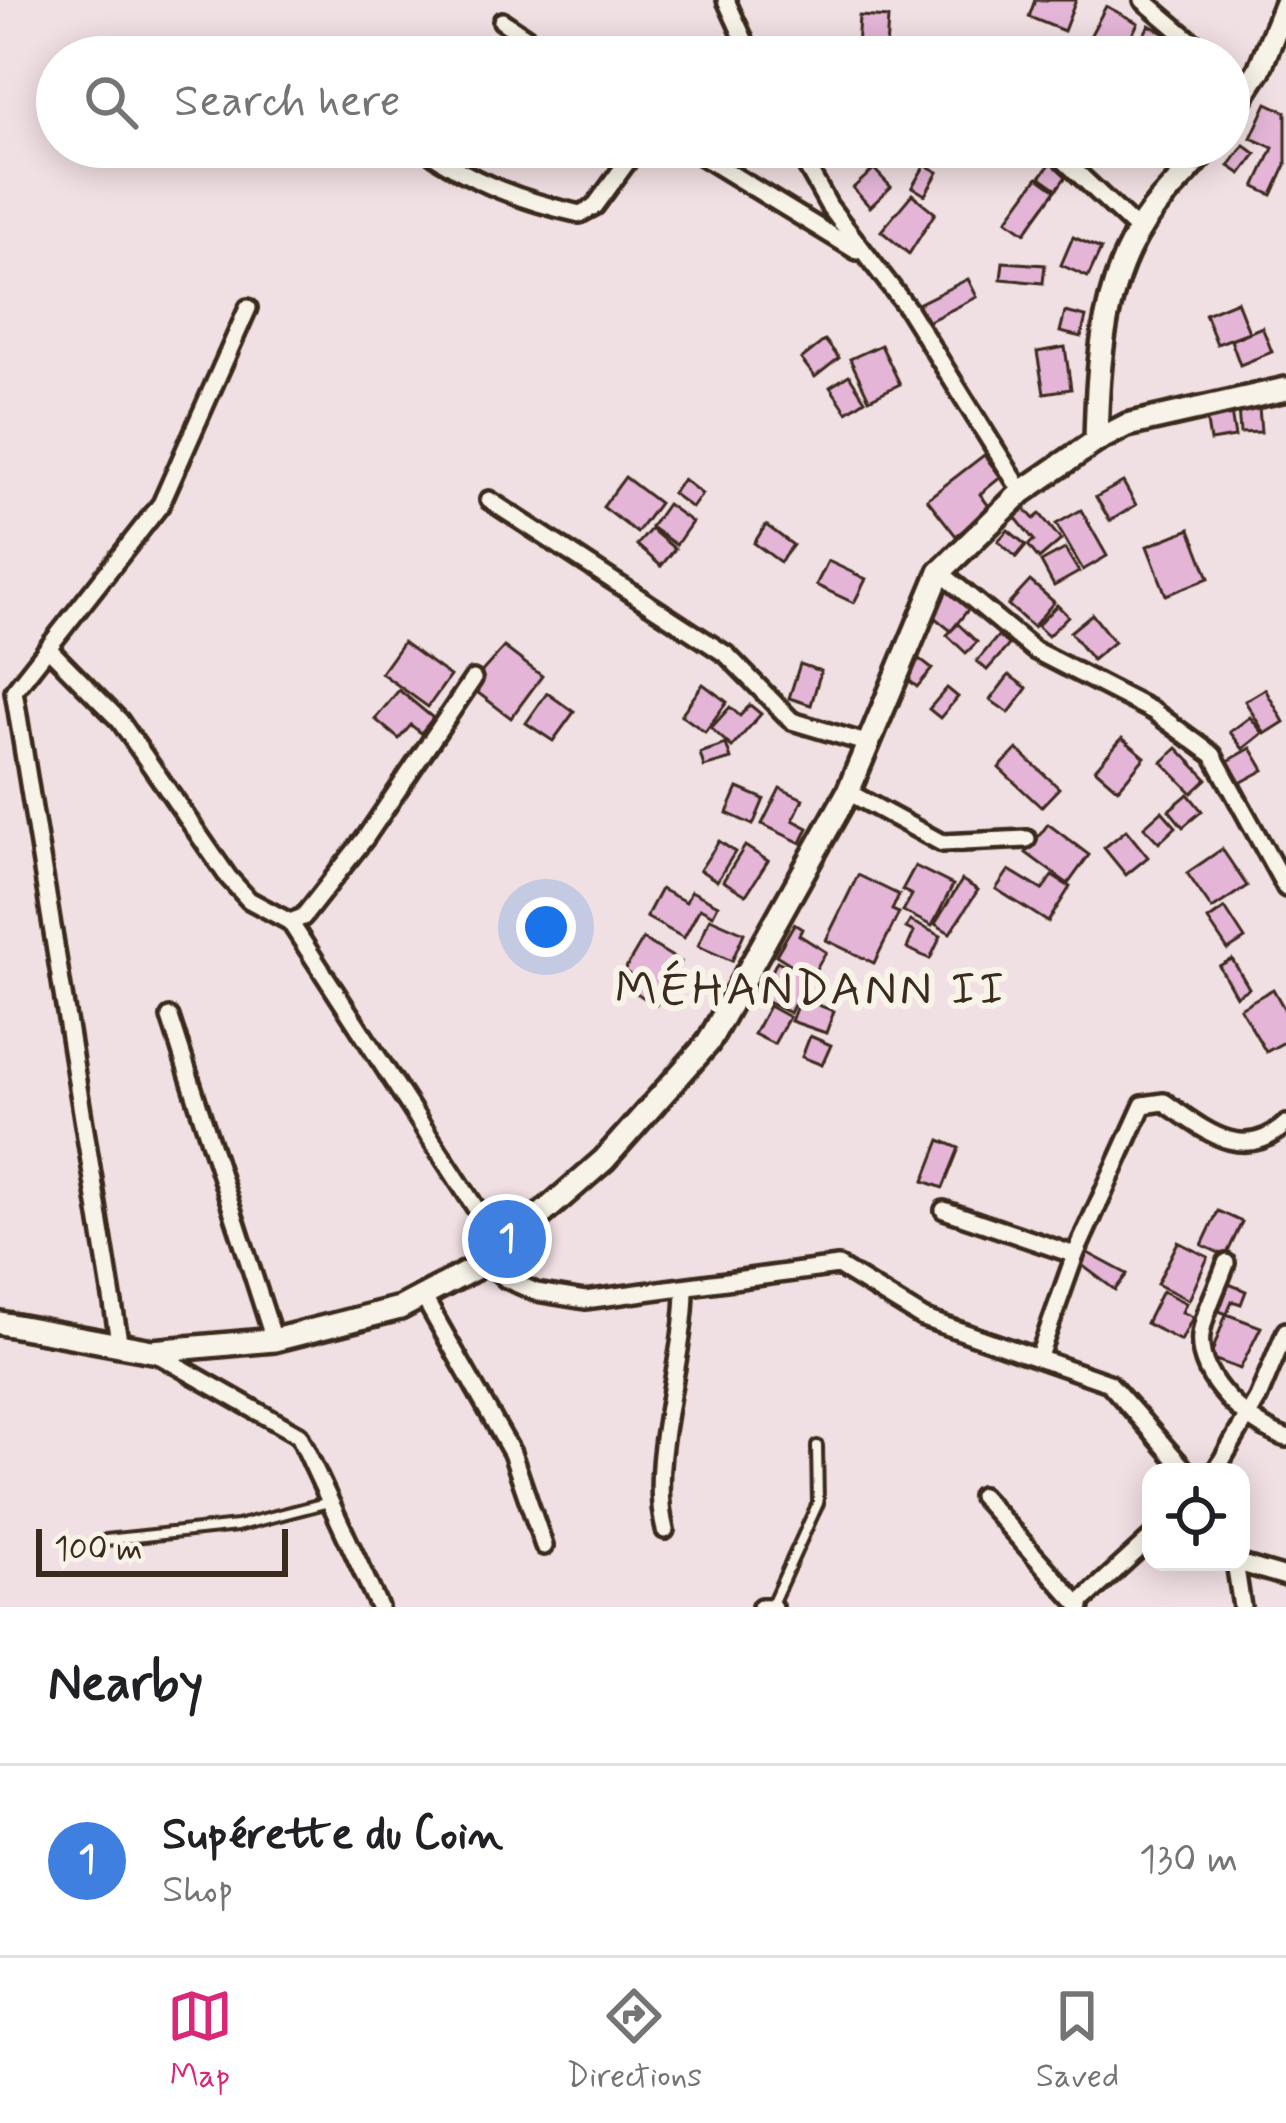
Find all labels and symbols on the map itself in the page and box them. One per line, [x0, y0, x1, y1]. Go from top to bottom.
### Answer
your location [516, 897, 576, 957]
district label: MÉHANDANN II [615, 959, 1007, 1022]
pin: 1 [468, 1194, 546, 1284]
scale bar [36, 1523, 288, 1576]

